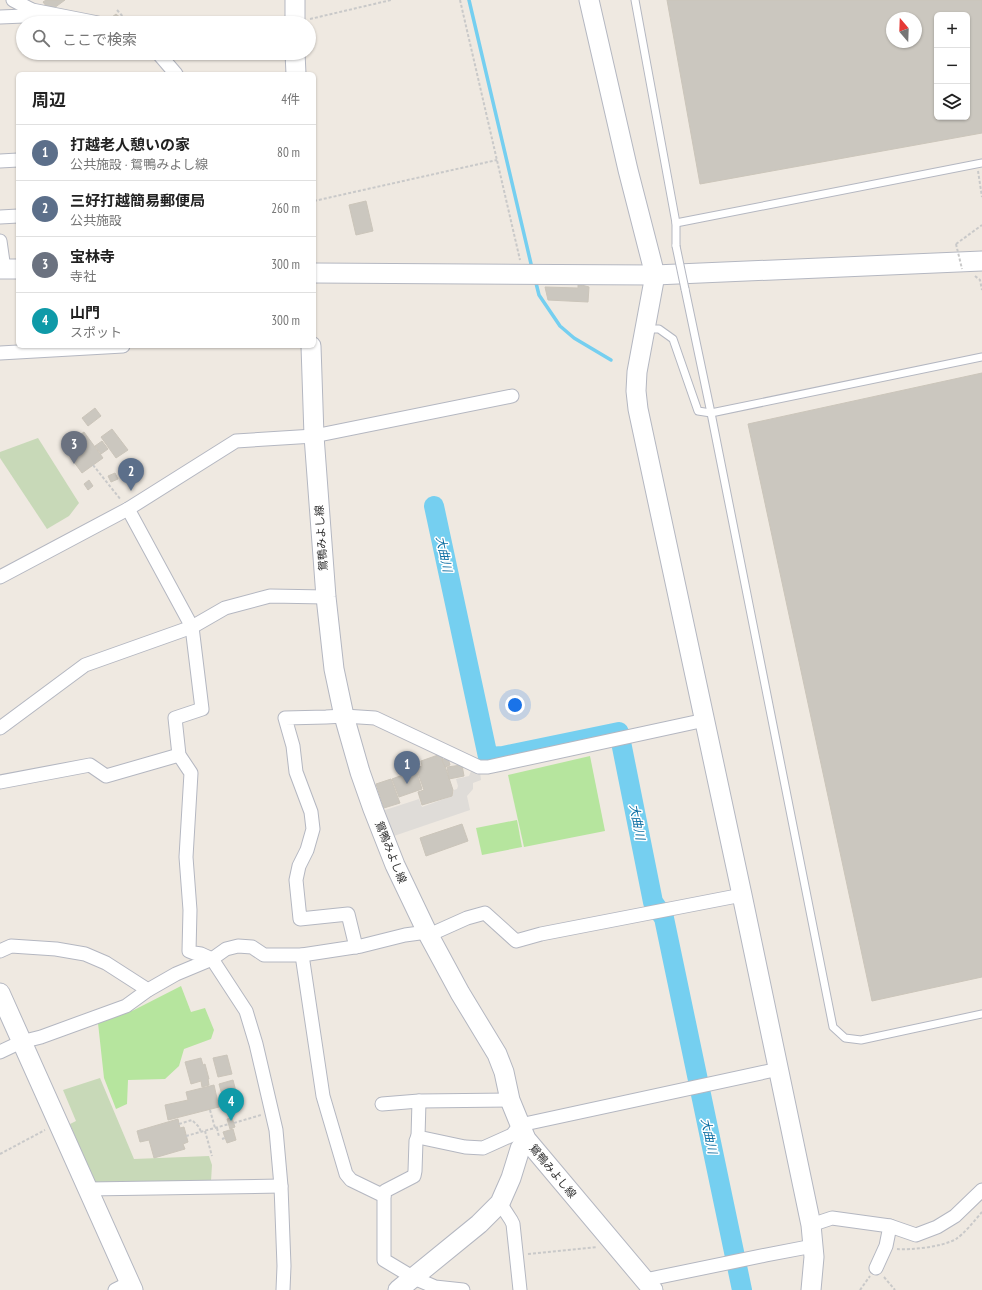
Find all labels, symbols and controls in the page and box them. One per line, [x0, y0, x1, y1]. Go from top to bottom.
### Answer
north arrow [886, 12, 922, 48]
map controls [934, 12, 970, 120]
button: + [934, 12, 970, 48]
search box [16, 16, 316, 60]
icon: search [30, 27, 52, 49]
text: ここで検索 [62, 30, 137, 49]
button: − [934, 48, 970, 84]
button: layers [934, 84, 970, 120]
text: 周辺 [32, 89, 66, 111]
text: 4件 [281, 91, 300, 108]
text: 打越老人憩いの家 [70, 135, 190, 154]
text: 1 [42, 144, 48, 161]
text: 80 m [277, 144, 300, 161]
text: 公共施設 · 鴛鴨みよし線 [70, 156, 208, 173]
text: 三好打越簡易郵便局 [70, 191, 205, 210]
text: 2 [42, 200, 48, 217]
text: 260 m [271, 200, 300, 217]
text: 公共施設 [70, 212, 122, 229]
text: 宝林寺 [70, 247, 115, 266]
text: 3 [42, 256, 48, 273]
text: 300 m [271, 256, 300, 273]
text: 寺社 [70, 268, 96, 285]
text: 山門 [70, 303, 100, 322]
text: 4 [42, 312, 48, 329]
text: 300 m [271, 312, 300, 329]
text: スポット [70, 324, 122, 341]
pin: 3 [61, 431, 87, 464]
pin: 2 [118, 458, 144, 491]
street label: 鴛鴨みよし線 [312, 505, 330, 571]
water label: 大曲川 [433, 535, 456, 575]
your location [505, 695, 525, 715]
pin: 1 [394, 751, 420, 784]
water label: 大曲川 [627, 803, 649, 843]
street label: 鴛鴨みよし線 [372, 819, 410, 885]
pin: 4 [218, 1088, 244, 1121]
water label: 大曲川 [698, 1117, 721, 1157]
street label: 鴛鴨みよし線 [526, 1141, 580, 1201]

